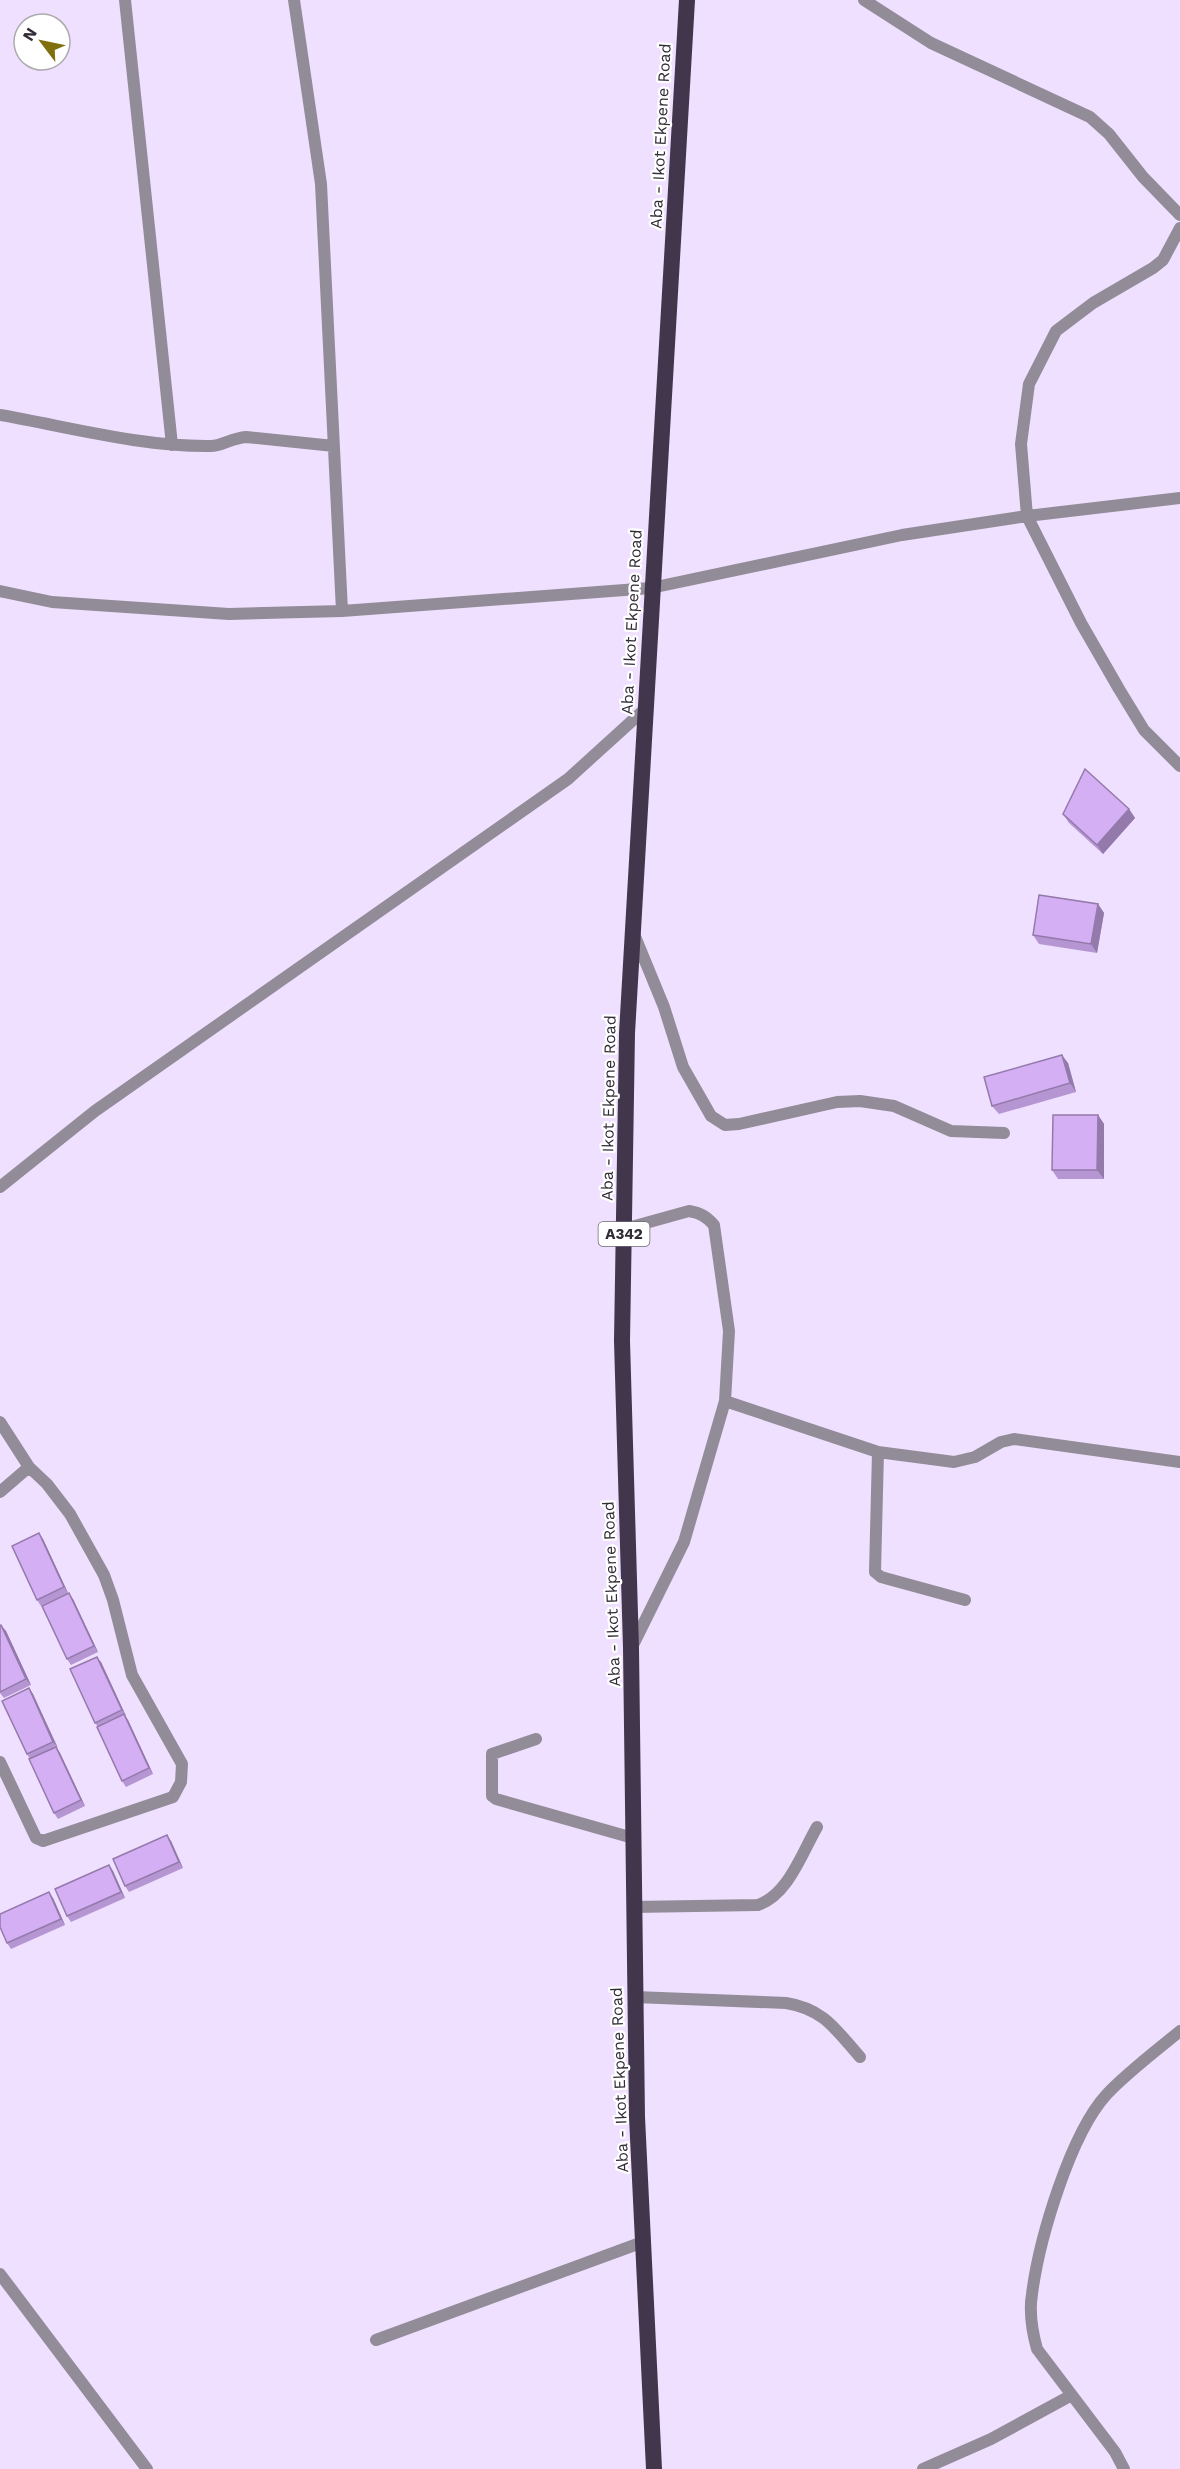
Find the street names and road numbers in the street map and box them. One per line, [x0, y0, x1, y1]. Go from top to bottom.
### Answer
street label: Aba - Ikot Ekpene Road [646, 43, 675, 229]
street label: Aba - Ikot Ekpene Road [617, 529, 646, 715]
street label: Aba - Ikot Ekpene Road [597, 1015, 620, 1201]
road number: A342 [598, 1222, 650, 1246]
street label: Aba - Ikot Ekpene Road [599, 1501, 624, 1687]
street label: Aba - Ikot Ekpene Road [607, 1987, 632, 2173]

